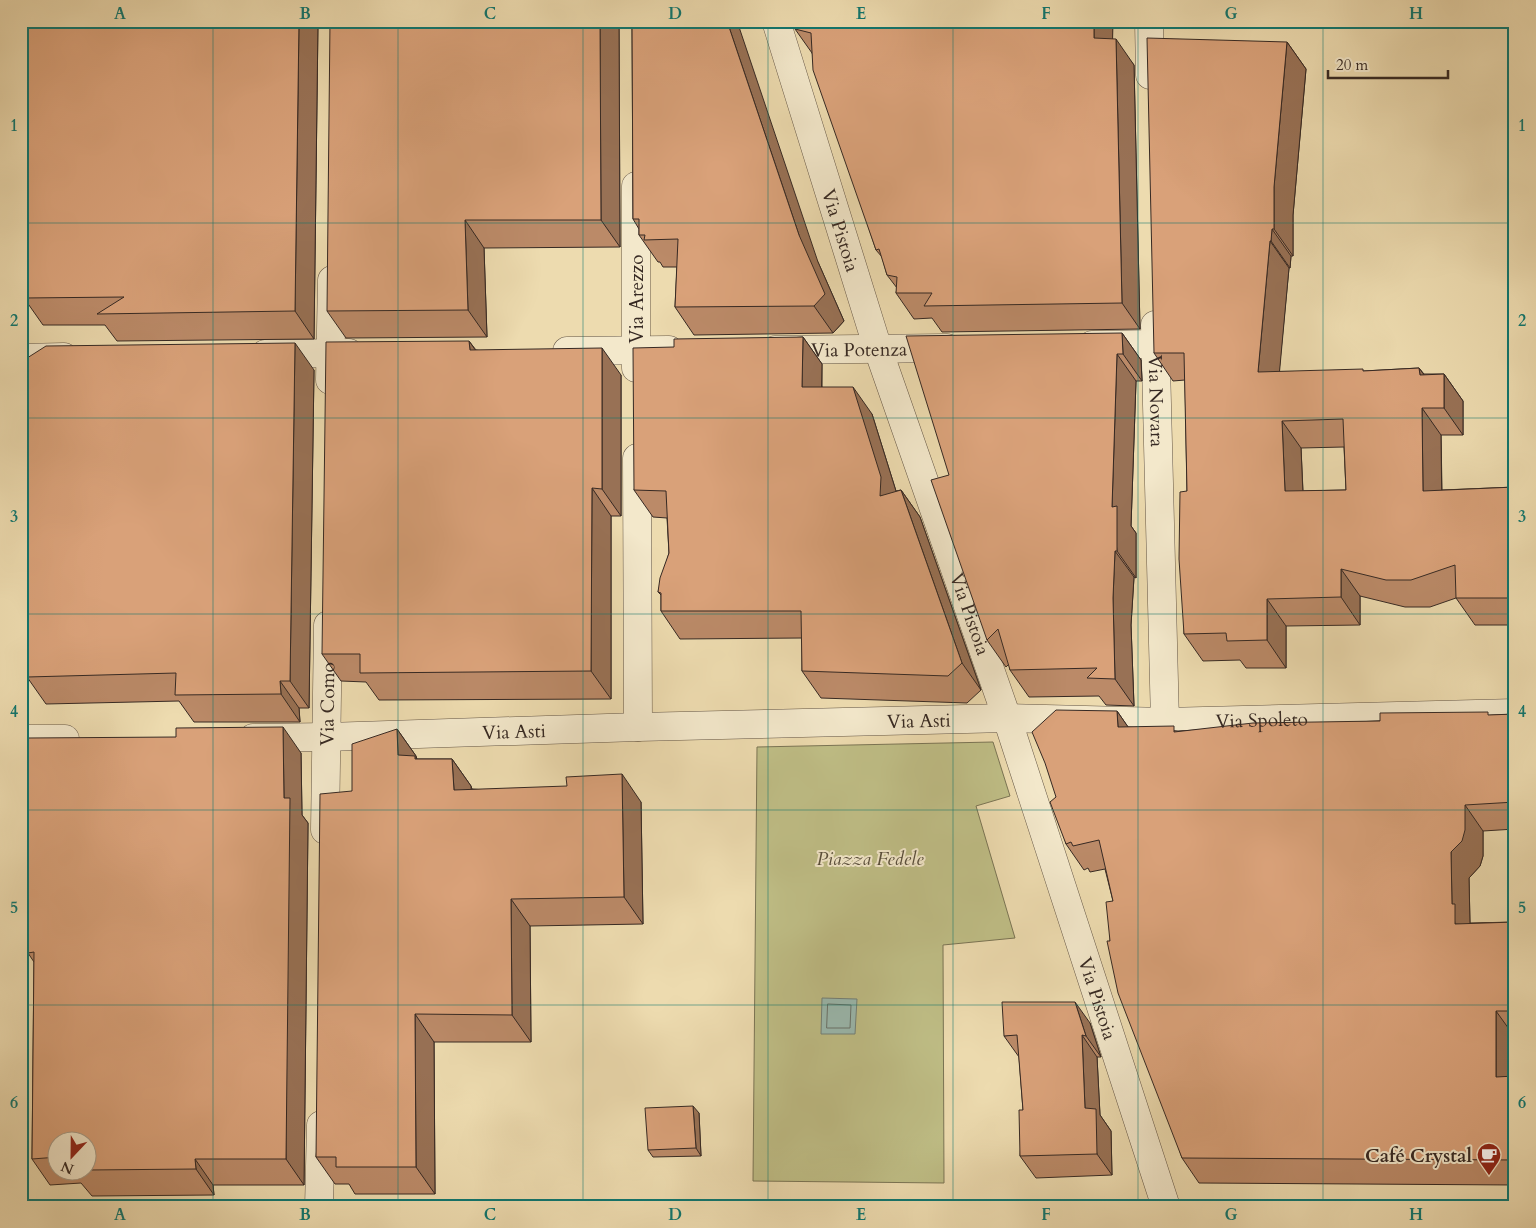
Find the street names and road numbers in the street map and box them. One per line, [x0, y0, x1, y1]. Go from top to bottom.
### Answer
street label: Via Pistoia [815, 186, 865, 275]
street label: Via Arezzo [624, 255, 650, 343]
street label: Via Potenza [811, 336, 907, 364]
street label: Via Novara [1142, 355, 1170, 447]
street label: Via Pistoia [943, 569, 996, 659]
street label: Via Como [314, 662, 341, 746]
street label: Via Spoleto [1215, 706, 1308, 735]
street label: Via Asti [887, 707, 951, 735]
street label: Via Asti [482, 718, 546, 746]
street label: Via Pistoia [1072, 954, 1123, 1043]

